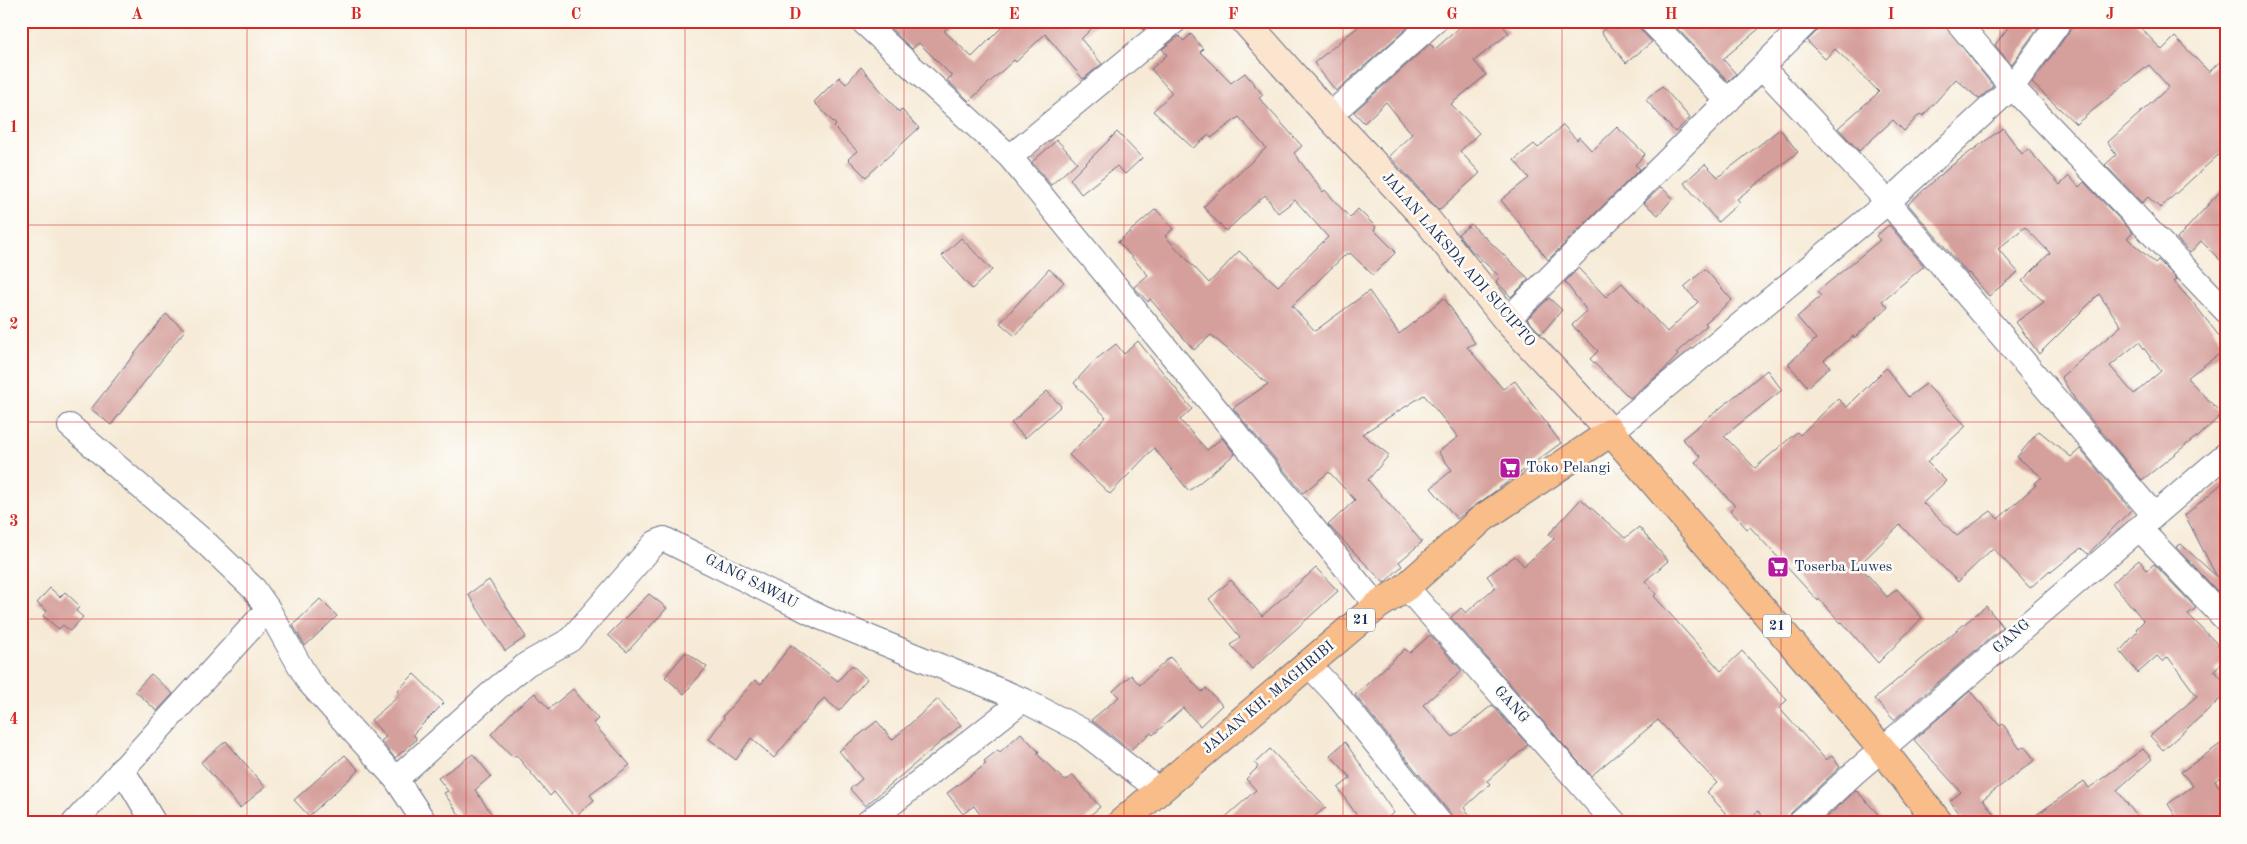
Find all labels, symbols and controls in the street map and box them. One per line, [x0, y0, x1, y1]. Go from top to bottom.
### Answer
text: A [131, 7, 143, 23]
text: B [350, 7, 362, 23]
text: C [571, 7, 581, 23]
text: D [789, 7, 801, 23]
text: E [1008, 7, 1020, 23]
text: F [1228, 7, 1239, 23]
text: G [1446, 7, 1458, 23]
text: H [1664, 7, 1678, 23]
text: I [1887, 7, 1895, 23]
text: J [2106, 7, 2115, 23]
text: 1 [9, 120, 19, 136]
street label: JALAN LAKSDA ADI SUCIPTO [1378, 170, 1538, 350]
text: 2 [9, 317, 19, 333]
supermarket icon: Toko Pelangi [1498, 456, 1522, 480]
place label: Toko Pelangi [1526, 461, 1611, 476]
text: 3 [9, 514, 19, 530]
street label: GANG SAWAU [702, 552, 800, 612]
supermarket icon: Toserba Luwes [1766, 555, 1790, 579]
place label: Toserba Luwes [1794, 560, 1892, 575]
road number: 21 [1347, 608, 1375, 632]
road number: 21 [1763, 614, 1791, 638]
street label: GANG [1990, 617, 2034, 657]
street label: JALAN KH. MAGHRIBI [1200, 639, 1338, 757]
street label: GANG [1491, 684, 1531, 727]
text: 4 [9, 712, 19, 728]

